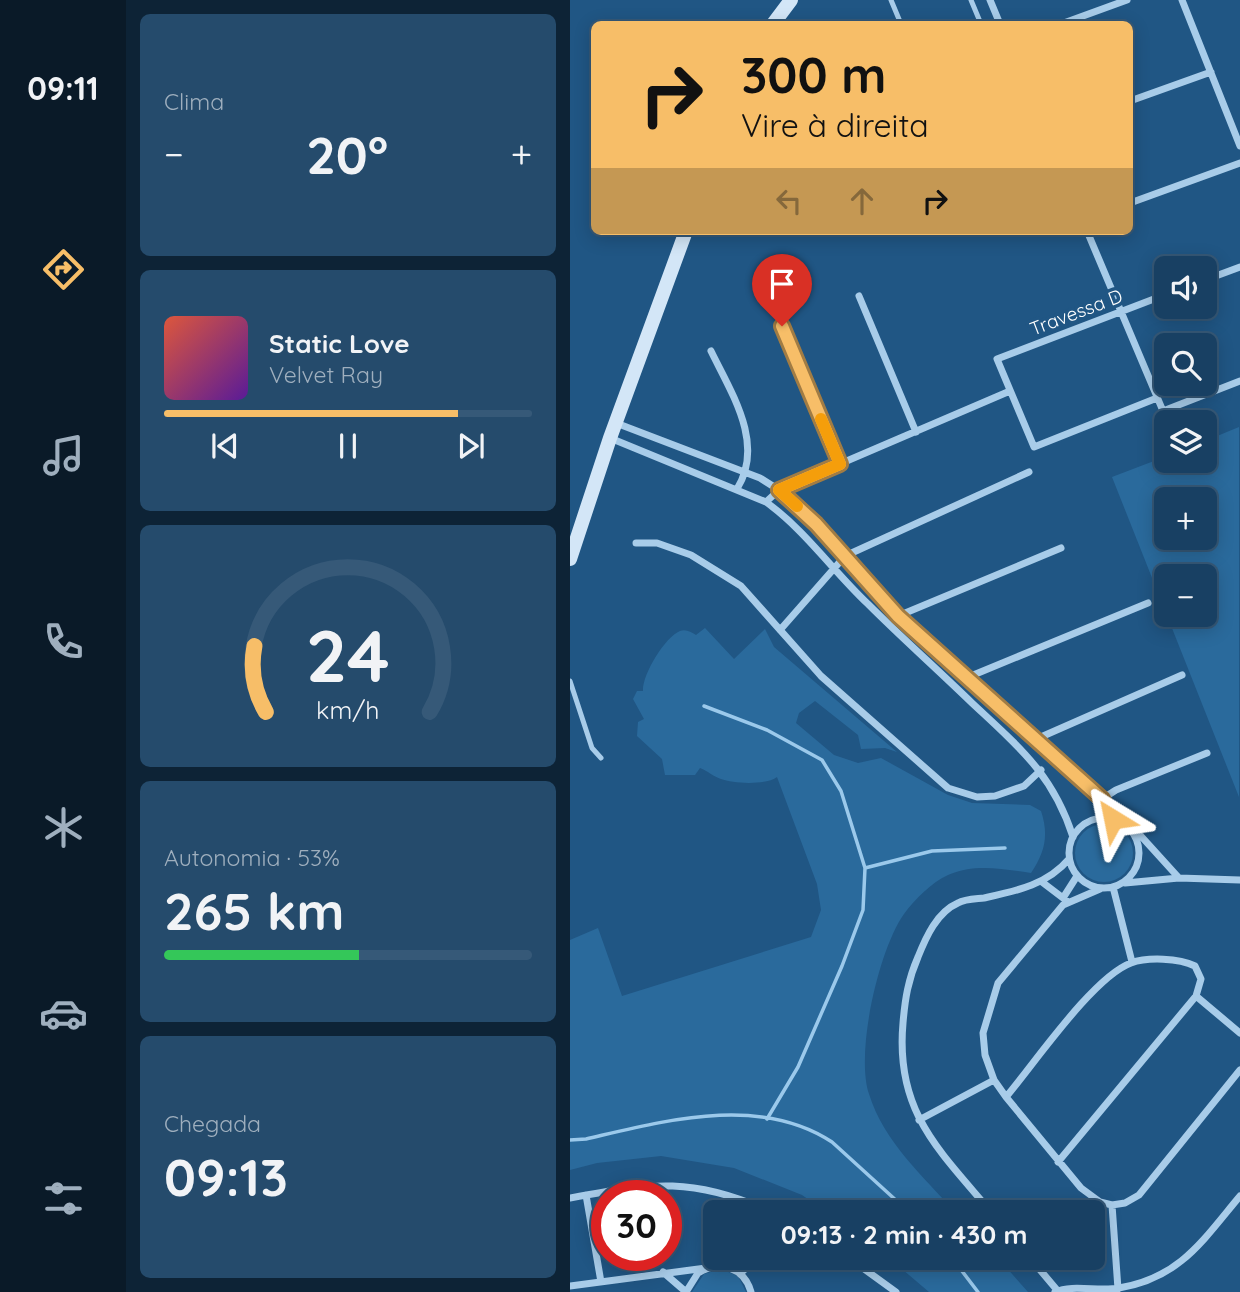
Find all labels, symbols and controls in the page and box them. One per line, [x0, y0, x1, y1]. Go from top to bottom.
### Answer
text: 300 m [741, 44, 886, 105]
icon: right [626, 49, 717, 140]
text: 09:11 [27, 68, 99, 108]
text: Clima [164, 87, 224, 116]
text: Vire à direita [741, 105, 929, 145]
text: 20° [306, 122, 388, 187]
text: − [164, 130, 184, 178]
text: + [511, 130, 532, 178]
icon: left [770, 182, 808, 220]
icon: ahead [843, 182, 881, 220]
icon: right [916, 182, 954, 220]
icon: directions [39, 245, 88, 294]
pin [752, 254, 812, 326]
map controls [1154, 256, 1217, 627]
button: sound [1154, 256, 1217, 319]
icon: arrive [763, 265, 801, 303]
street label: Travessa D [1026, 283, 1126, 341]
text: Static Love [269, 327, 410, 360]
button: search [1154, 333, 1217, 396]
text: Velvet Ray [269, 360, 383, 389]
button: layers [1154, 410, 1217, 473]
icon: previous [206, 427, 244, 465]
icon: pause [329, 427, 367, 465]
icon: next [452, 427, 490, 465]
icon: music [39, 431, 88, 480]
button: + [1154, 487, 1217, 550]
button: − [1154, 564, 1217, 627]
text: 24 [306, 609, 390, 700]
icon: phone [39, 617, 88, 666]
text: km/h [316, 694, 380, 725]
position arrow [1076, 782, 1150, 856]
icon: climate [39, 803, 88, 852]
text: Autonomia · 53% [164, 843, 340, 872]
text: 265 km [164, 878, 344, 943]
icon: car [39, 989, 88, 1038]
text: Chegada [164, 1109, 261, 1138]
text: 09:13 [164, 1144, 288, 1209]
icon: filters [39, 1174, 88, 1223]
speed limit sign: 30 [591, 1180, 682, 1271]
text: 09:13 · 2 min · 430 m [781, 1218, 1027, 1251]

